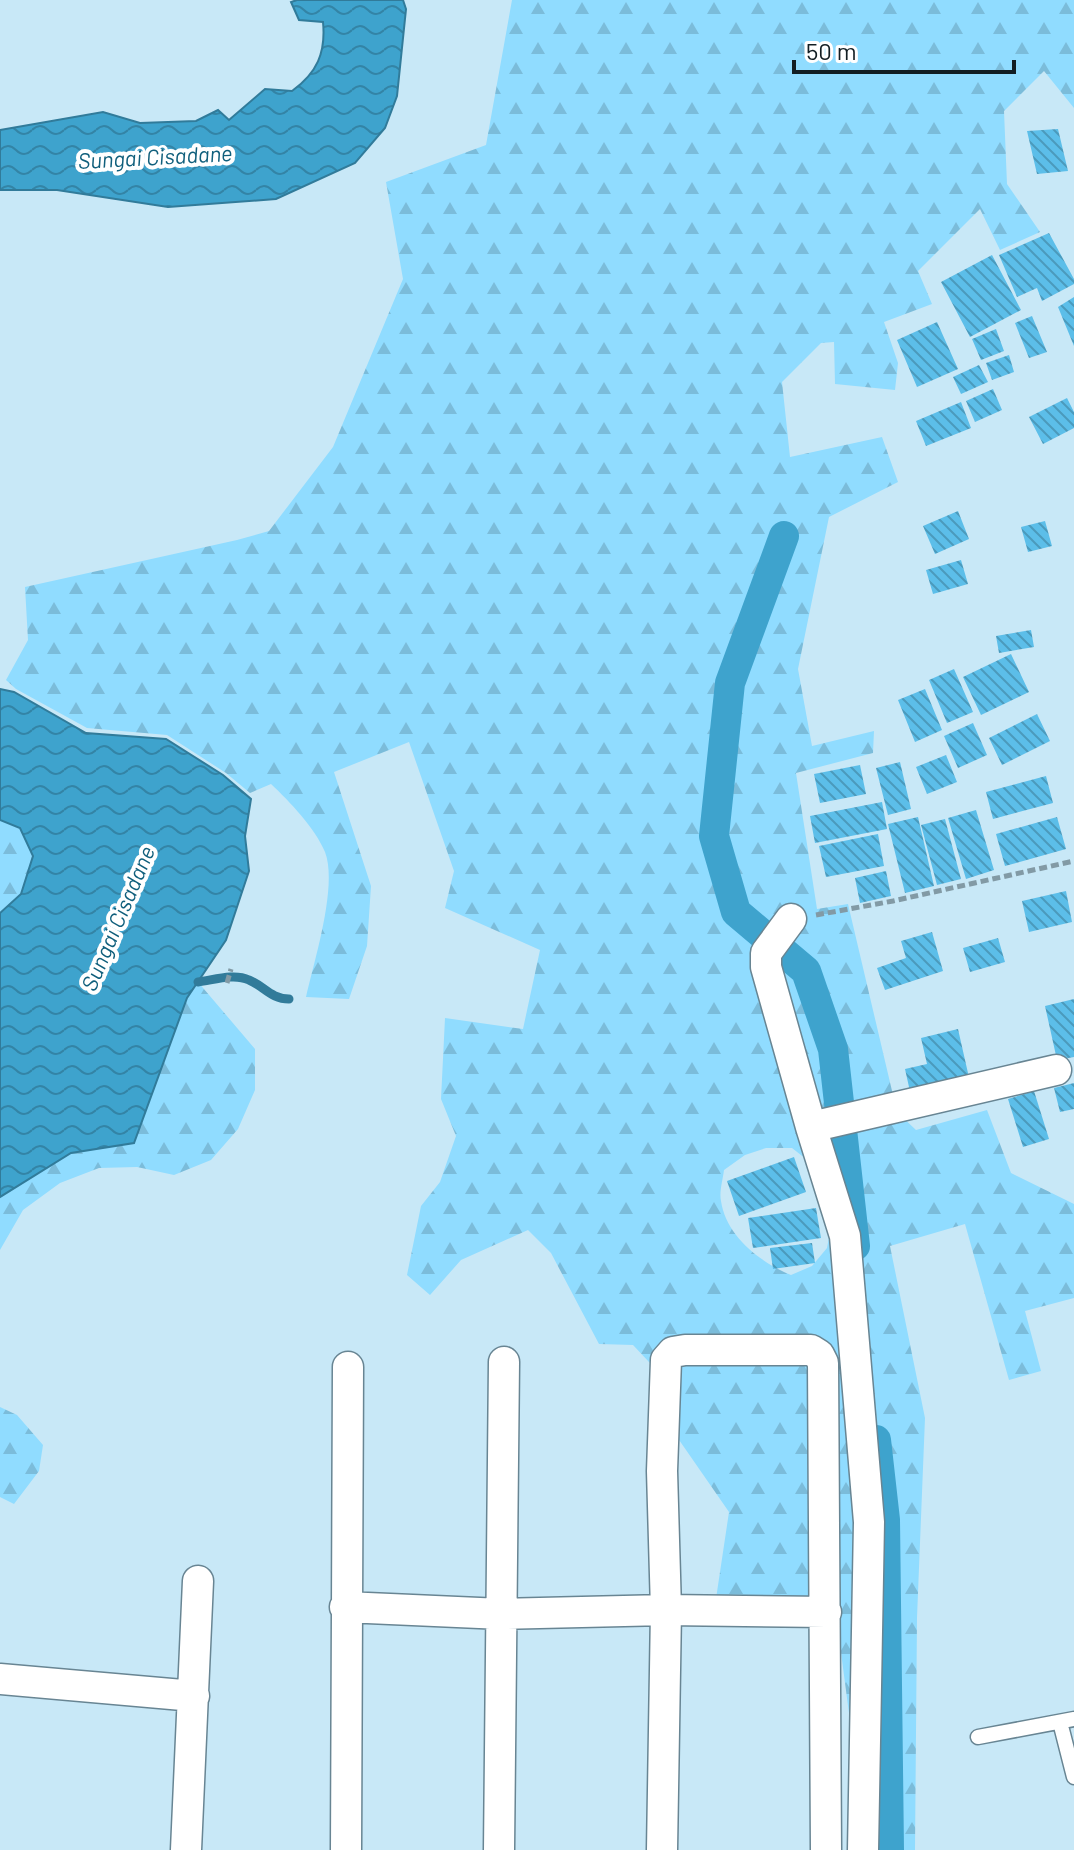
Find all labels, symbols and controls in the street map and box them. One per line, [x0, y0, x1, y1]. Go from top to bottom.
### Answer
scale bar [794, 24, 1014, 74]
text: 50 m [806, 36, 857, 65]
water label: Sungai Cisadane [77, 139, 233, 173]
water label: Sungai Cisadane [75, 842, 159, 994]

